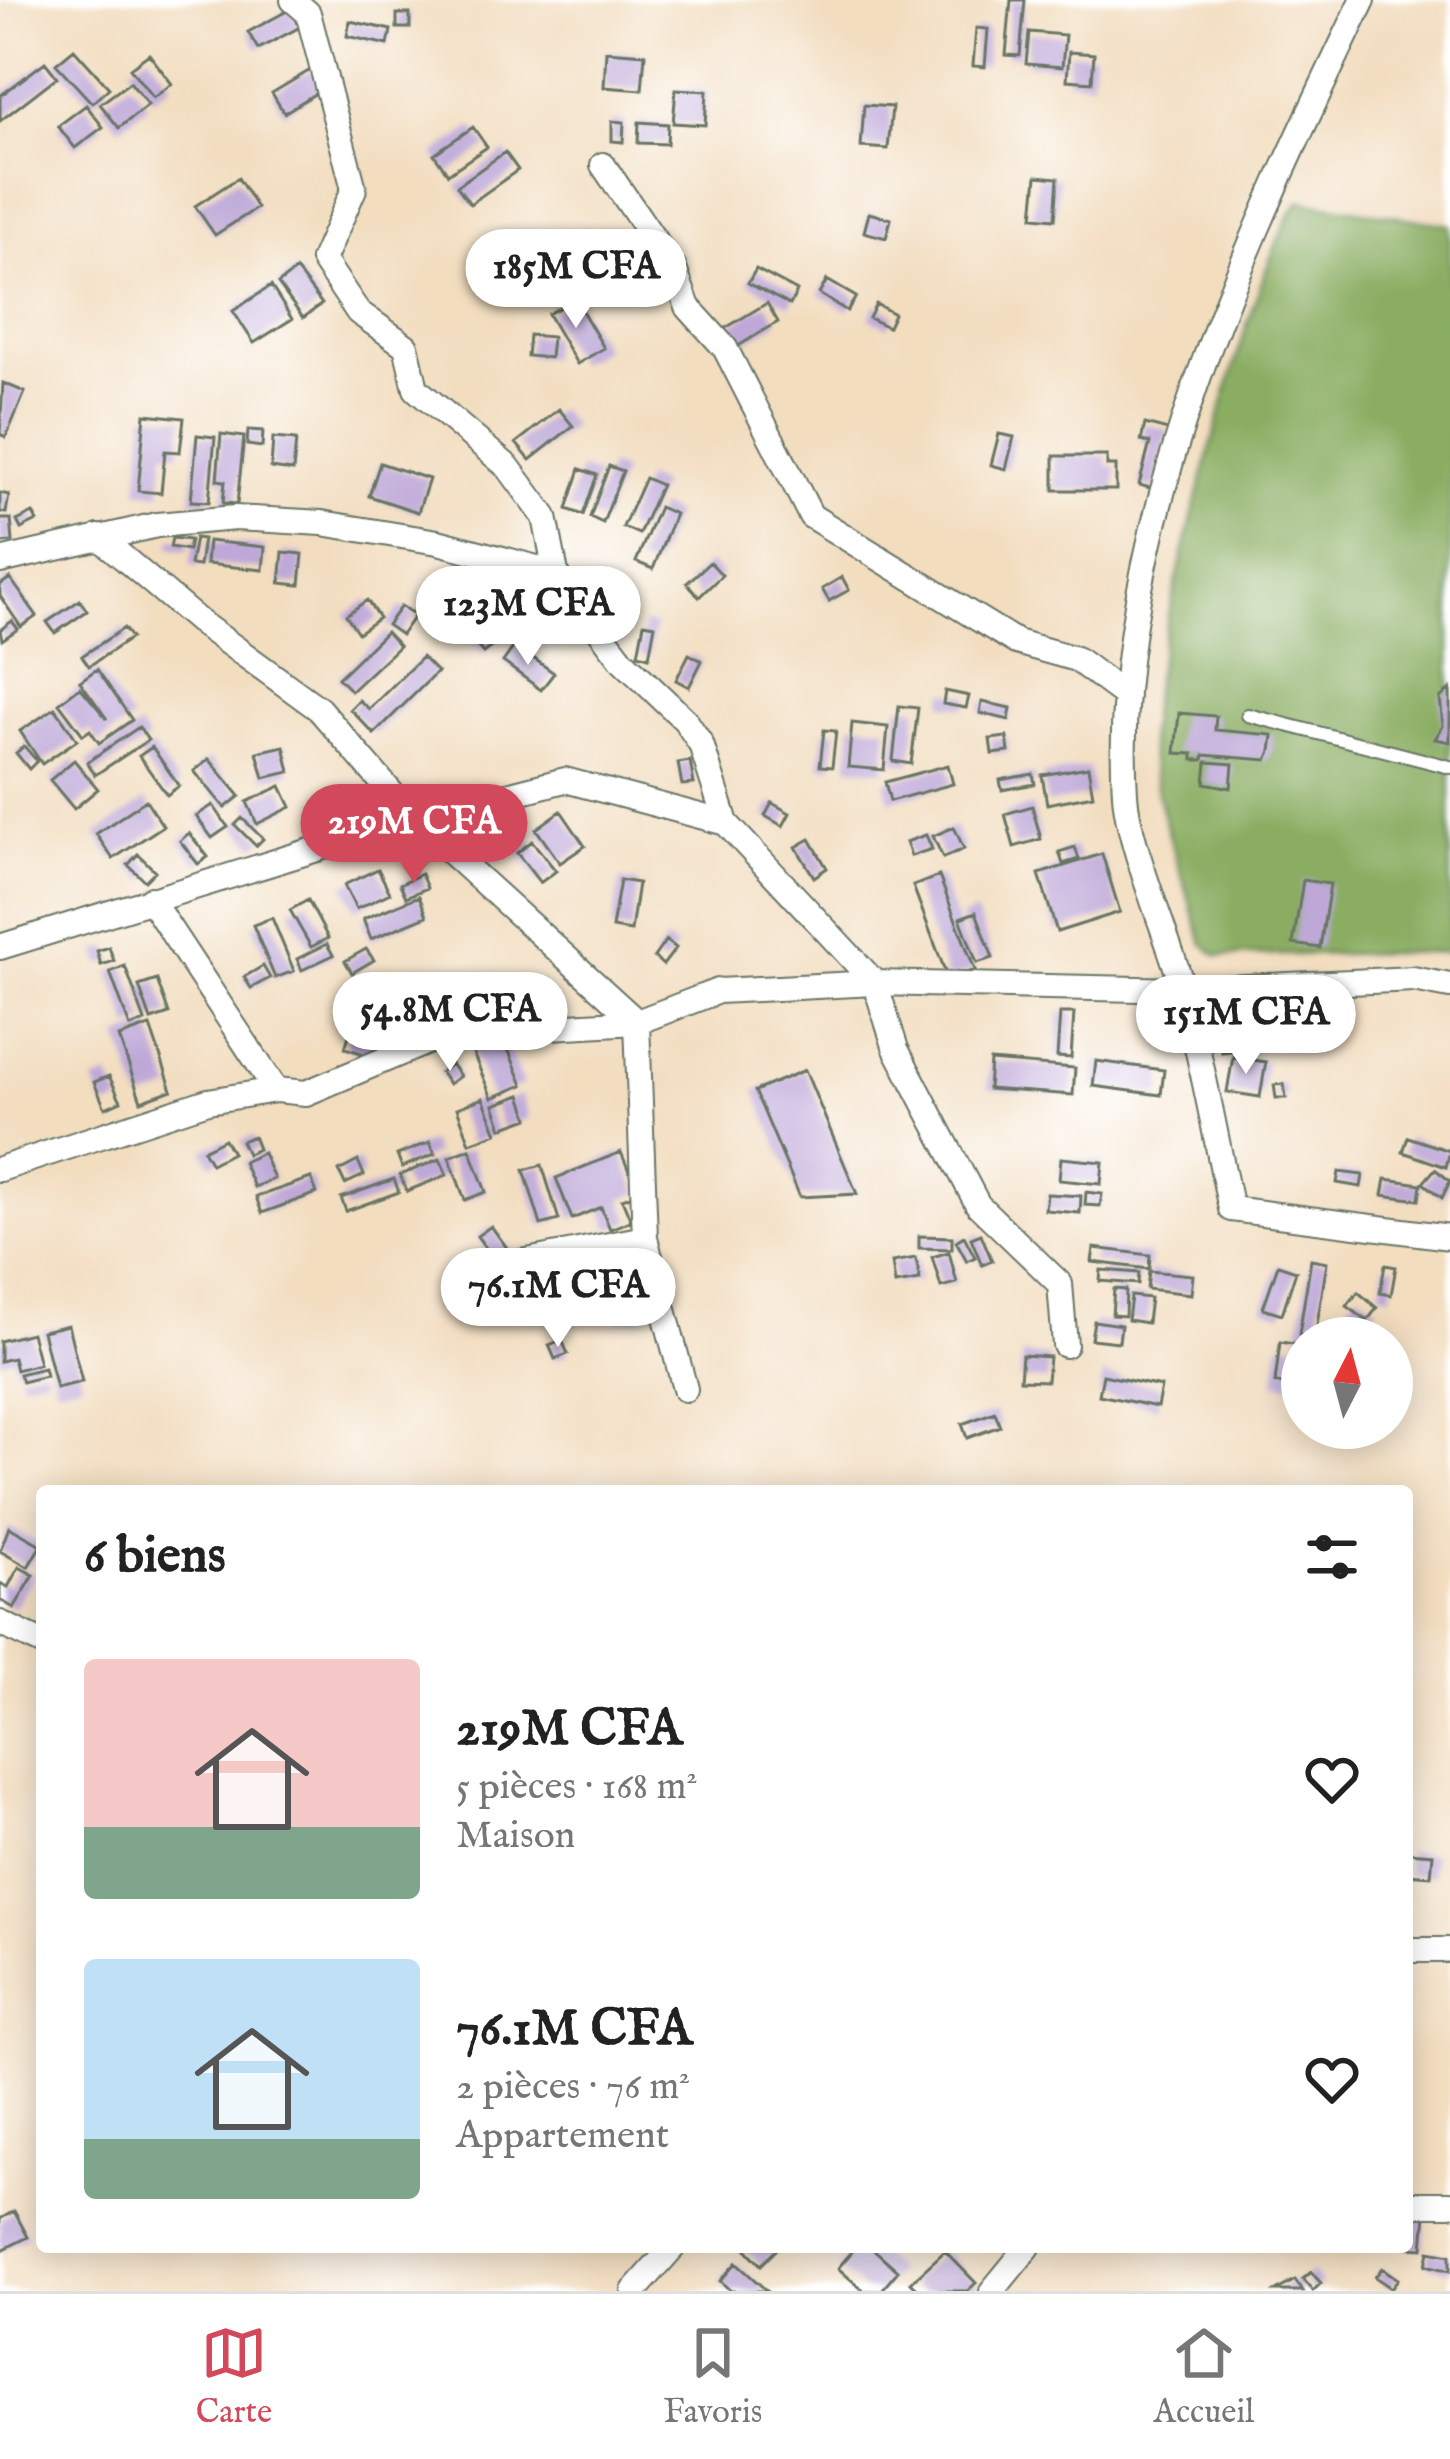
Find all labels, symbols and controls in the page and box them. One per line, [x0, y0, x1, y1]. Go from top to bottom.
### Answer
pin: 185M CFA [452, 229, 700, 331]
text: 185M CFA [492, 243, 660, 292]
pin: 123M CFA [404, 566, 652, 668]
text: 123M CFA [443, 580, 613, 629]
pin: 219M CFA [290, 784, 538, 886]
text: 219M CFA [328, 798, 501, 847]
pin: 54.8M CFA [313, 972, 587, 1074]
pin: 151M CFA [1122, 975, 1370, 1077]
text: 54.8M CFA [360, 986, 540, 1035]
text: 151M CFA [1163, 989, 1329, 1038]
pin: 76.1M CFA [421, 1248, 695, 1350]
text: 76.1M CFA [468, 1262, 648, 1311]
north arrow [1281, 1317, 1413, 1449]
map controls [1281, 1317, 1413, 1449]
icon: filters [1299, 1524, 1365, 1590]
text: 6 biens [84, 1525, 226, 1590]
text: 219M CFA [456, 1698, 682, 1763]
icon: home [180, 1707, 324, 1851]
icon: heart [1299, 1746, 1365, 1812]
text: 5 pièces · 168 m² [456, 1763, 698, 1812]
text: Maison [456, 1812, 575, 1861]
text: 76.1M CFA [456, 1998, 692, 2063]
icon: home [180, 2007, 324, 2151]
icon: heart [1299, 2046, 1365, 2112]
text: 2 pièces · 76 m² [456, 2063, 690, 2112]
text: Appartement [456, 2112, 669, 2161]
tab: Carte [196, 2320, 272, 2434]
tab: Favoris [663, 2320, 762, 2434]
tab: Accueil [1154, 2320, 1254, 2434]

